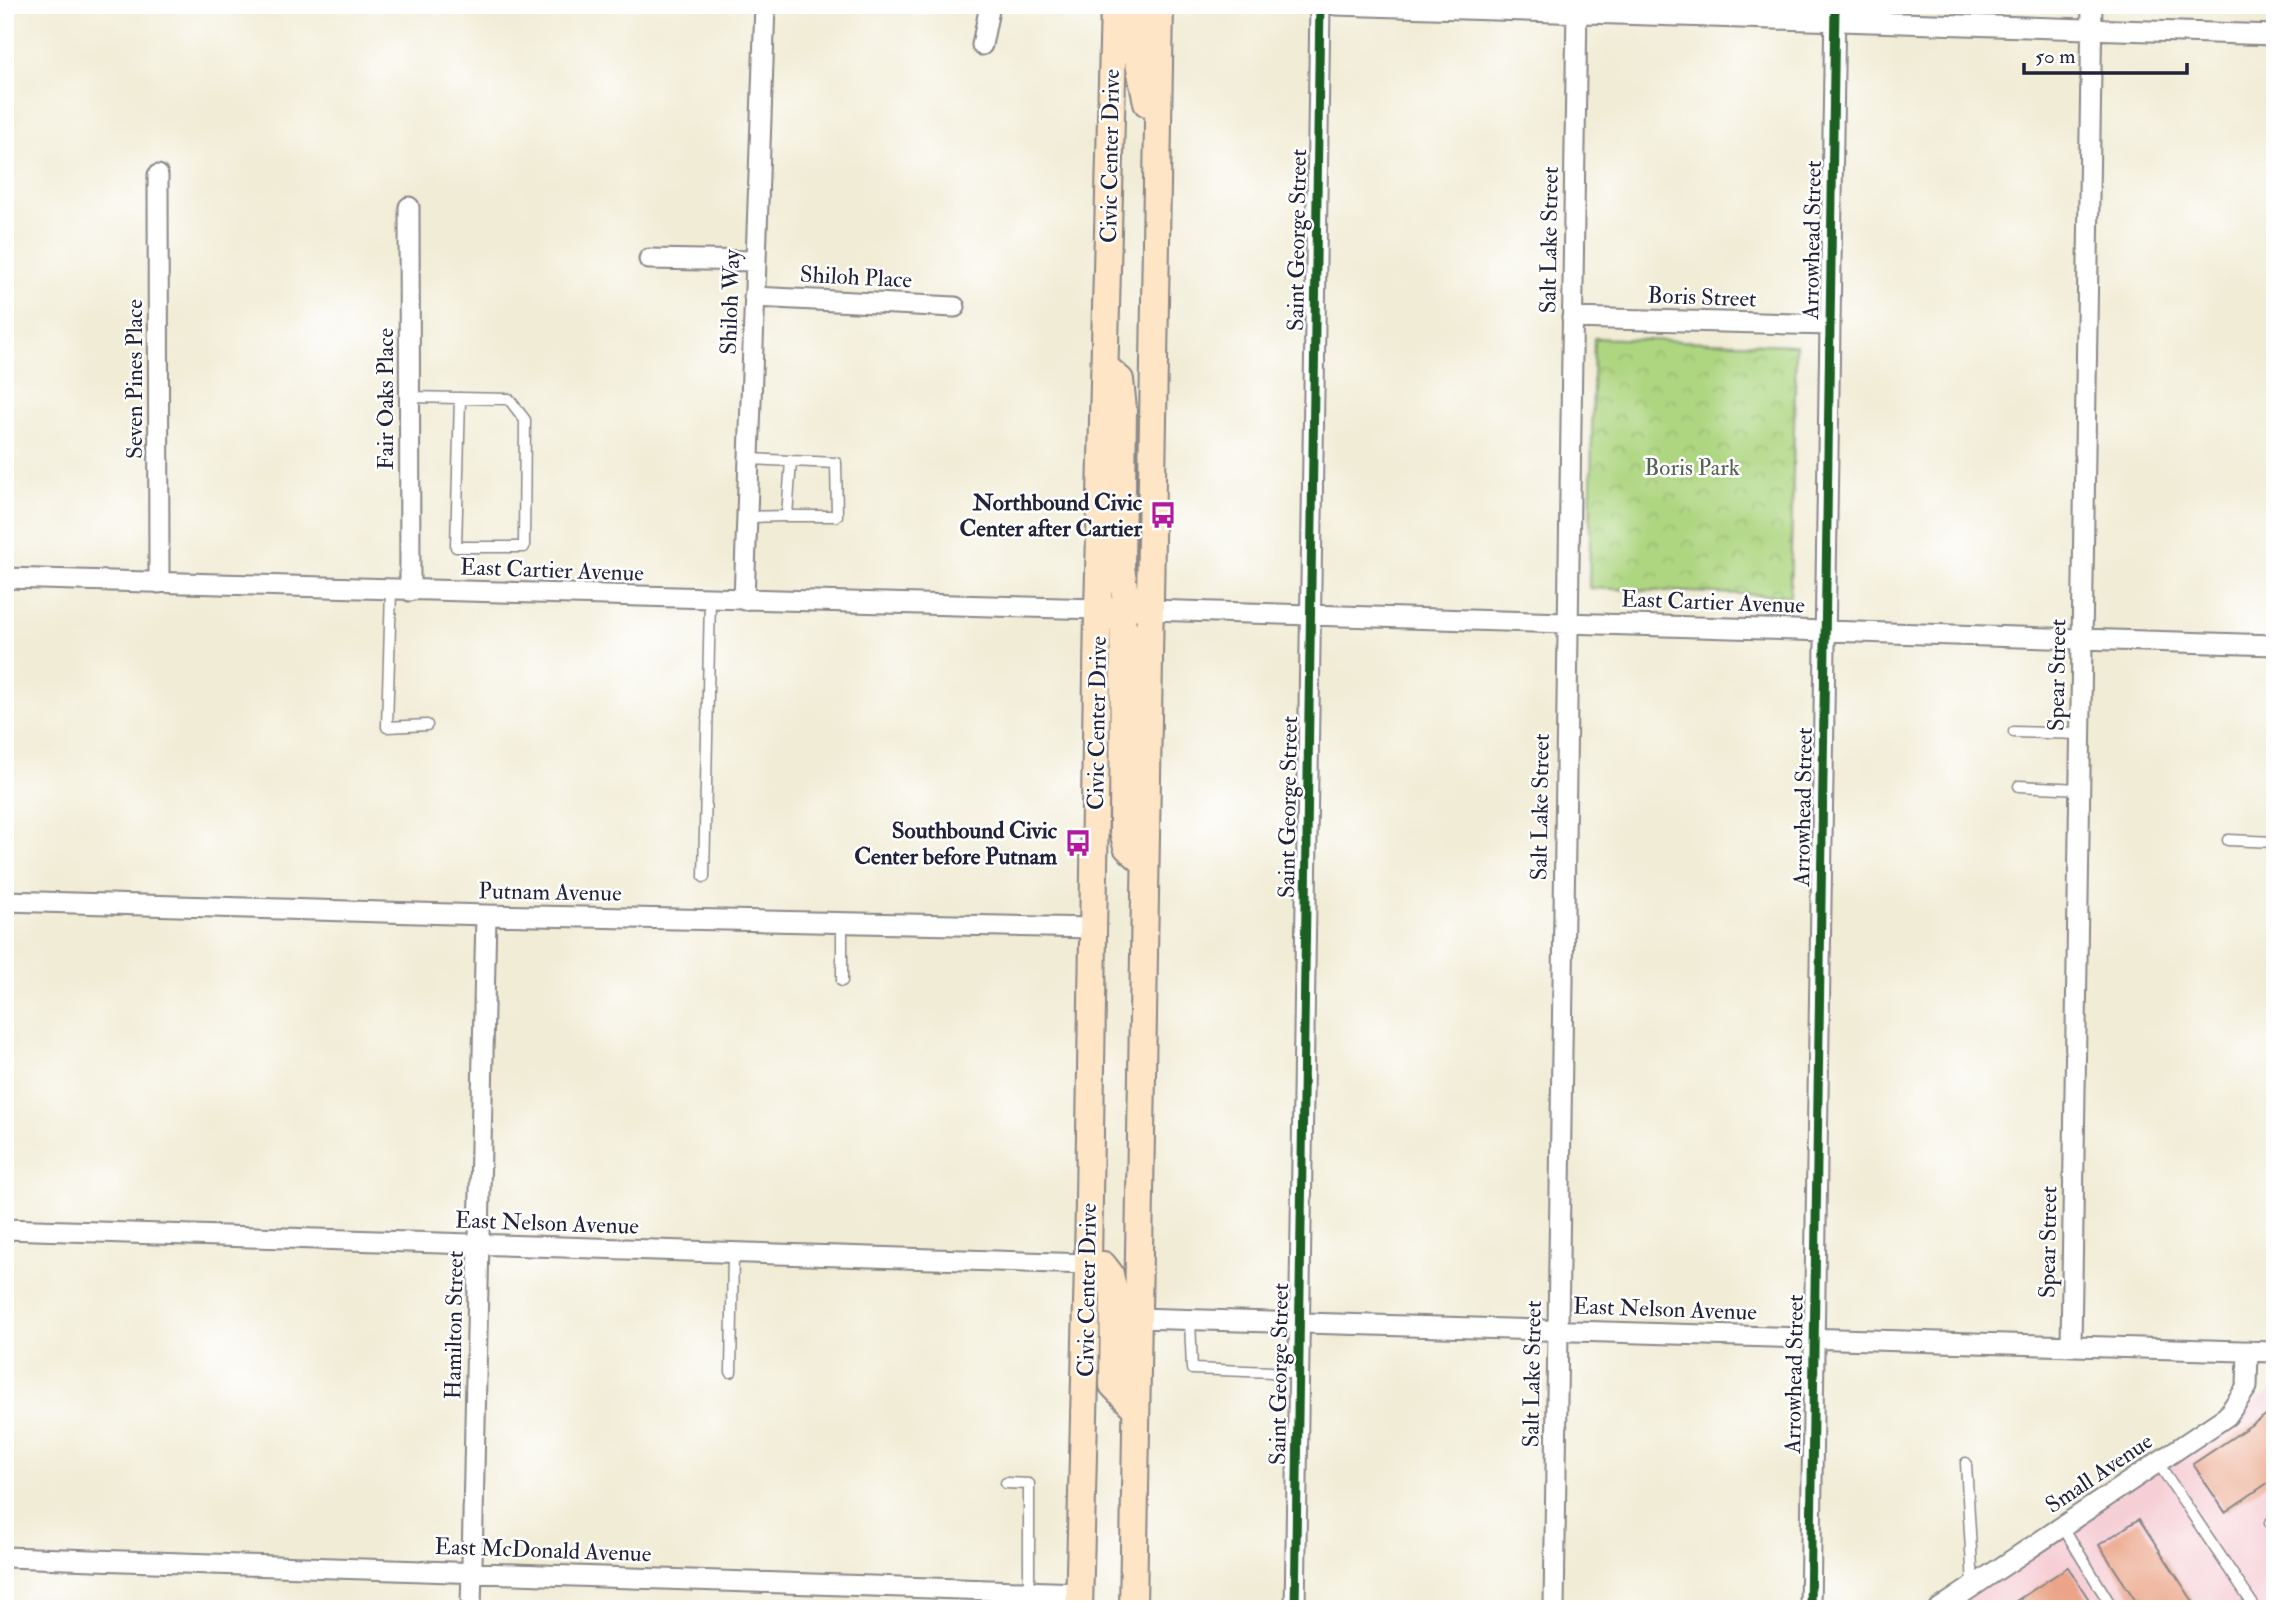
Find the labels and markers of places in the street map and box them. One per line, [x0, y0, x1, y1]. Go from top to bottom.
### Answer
place label: Northbound Civic Center after Cartier [960, 488, 1143, 543]
bus stop icon: Northbound Civic Center after Cartier [1148, 500, 1178, 530]
place label: Southbound Civic Center before Putnam [854, 816, 1058, 871]
bus stop icon: Southbound Civic Center before Putnam [1063, 828, 1093, 858]

